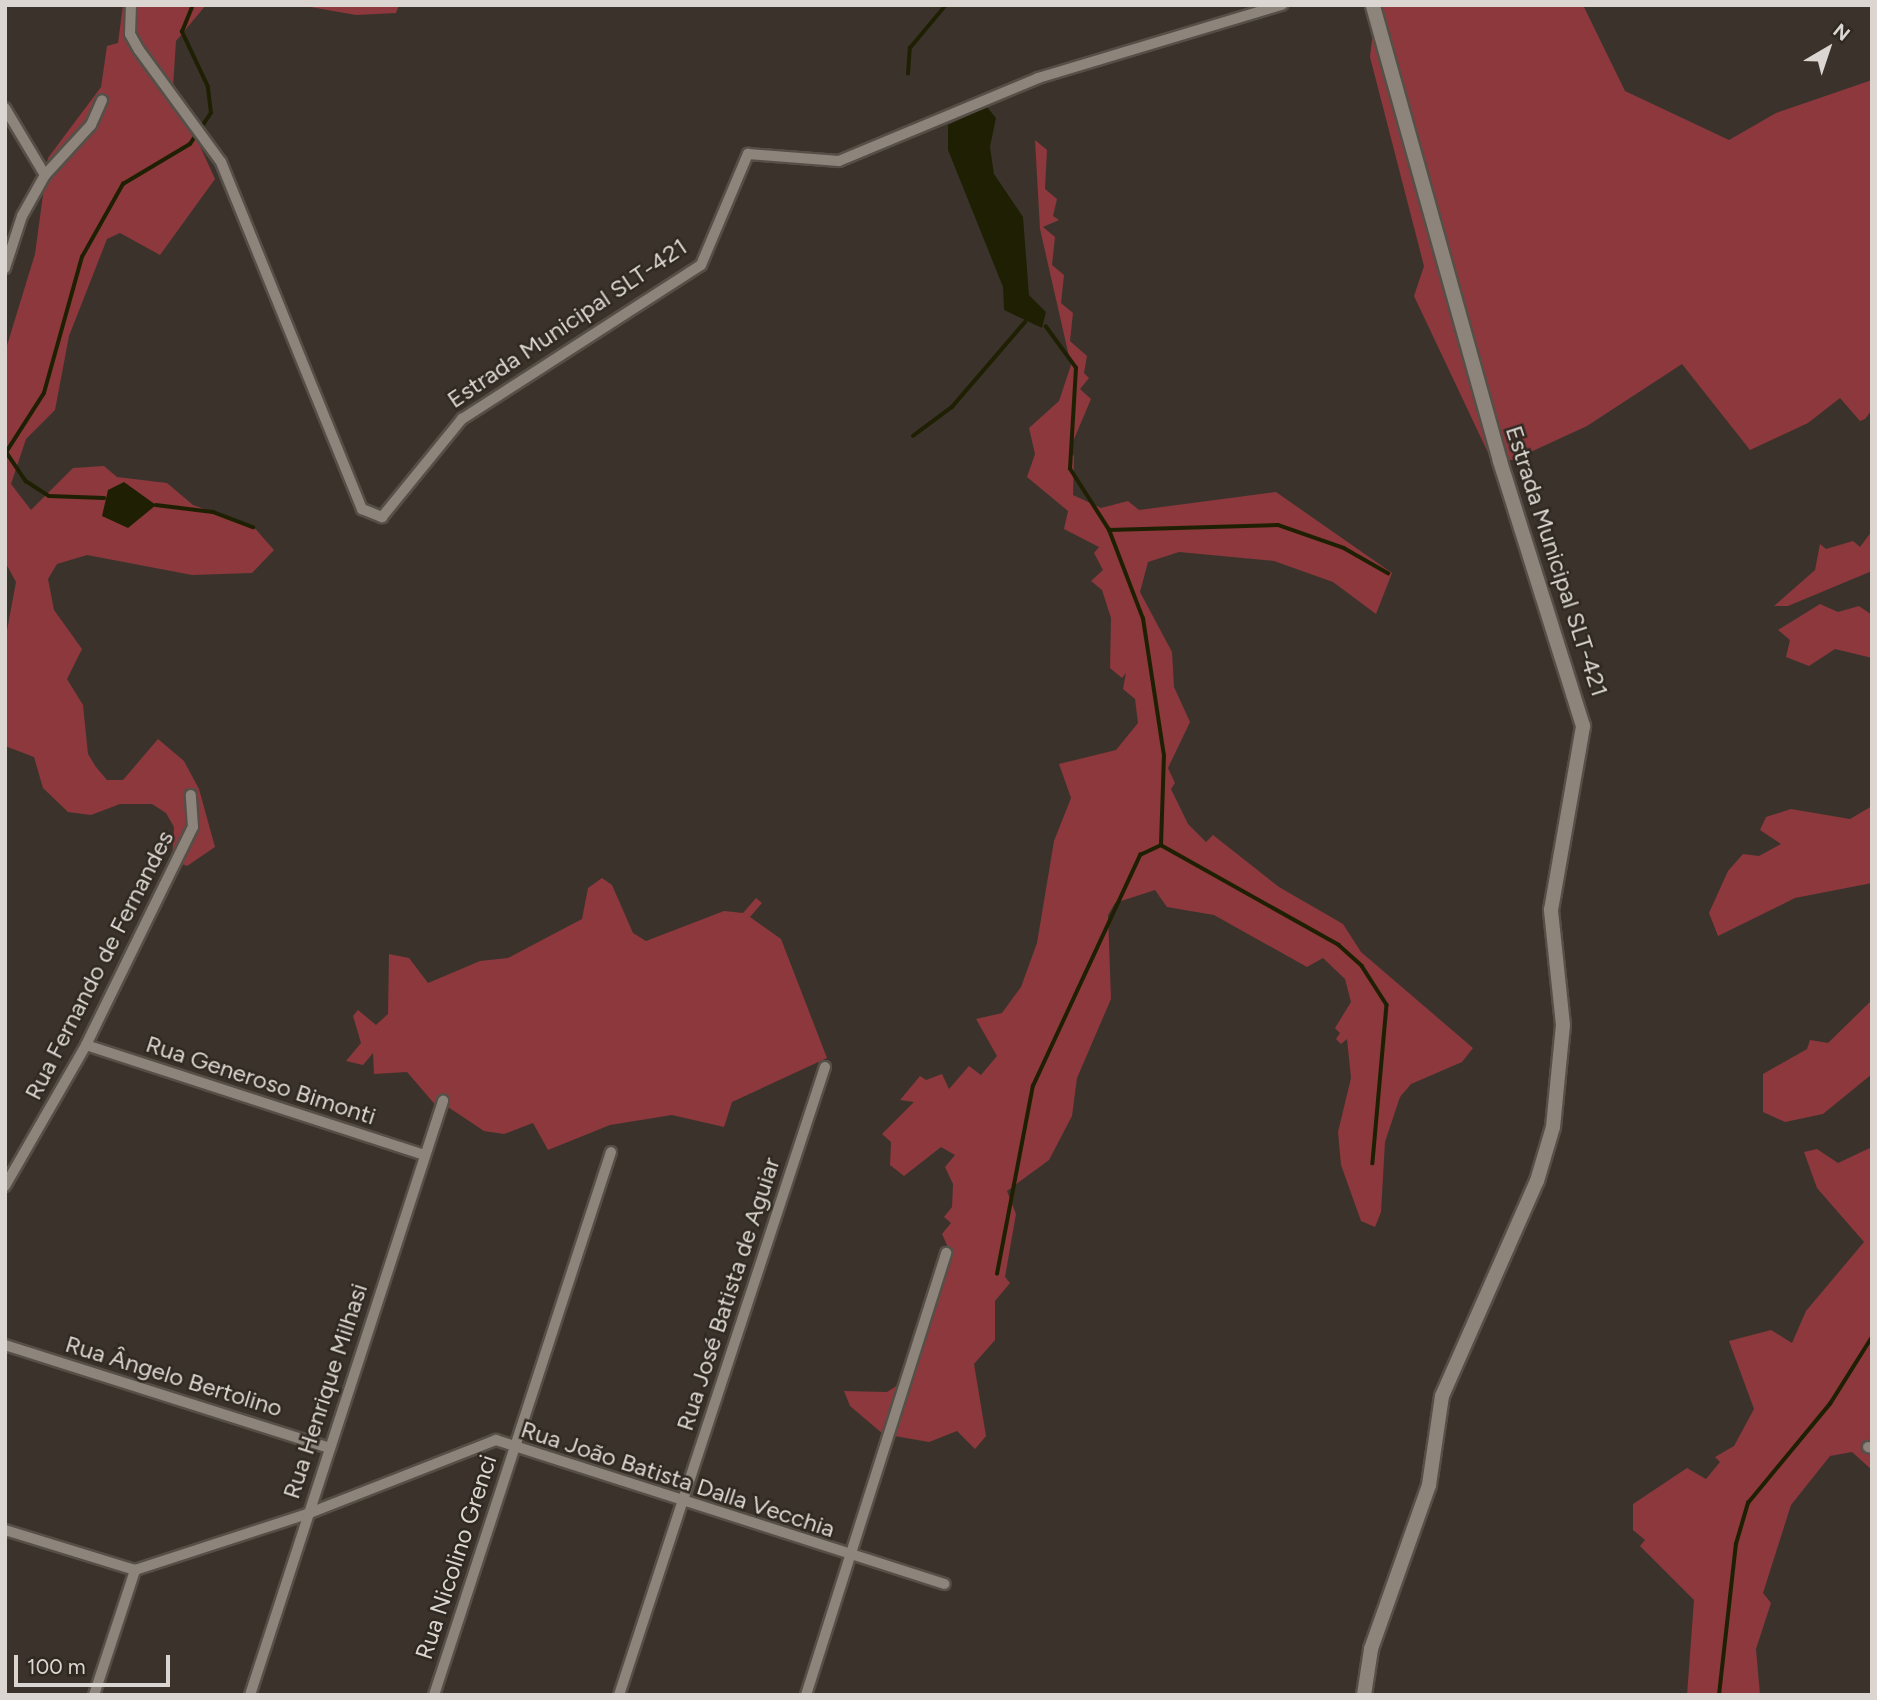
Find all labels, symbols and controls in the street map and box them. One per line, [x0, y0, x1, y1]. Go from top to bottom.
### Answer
north arrow [1793, 14, 1863, 84]
text: N [1829, 19, 1854, 46]
street label: Estrada Municipal SLT-421 [442, 232, 692, 414]
street label: Estrada Municipal SLT-421 [1500, 422, 1614, 700]
street label: Rua Fernando de Fernandes [18, 826, 180, 1104]
street label: Rua Generoso Bimonti [142, 1029, 380, 1131]
street label: Rua José Batista de Aguiar [670, 1154, 786, 1434]
street label: Rua Henrique Milhasi [277, 1280, 373, 1502]
street label: Rua Ângelo Bertolino [62, 1329, 286, 1423]
street label: Rua João Batista Dalla Vecchia [517, 1415, 839, 1543]
street label: Rua Nicolino Grenci [409, 1451, 503, 1663]
scale bar [18, 1640, 173, 1684]
text: 100 m [27, 1654, 86, 1679]

